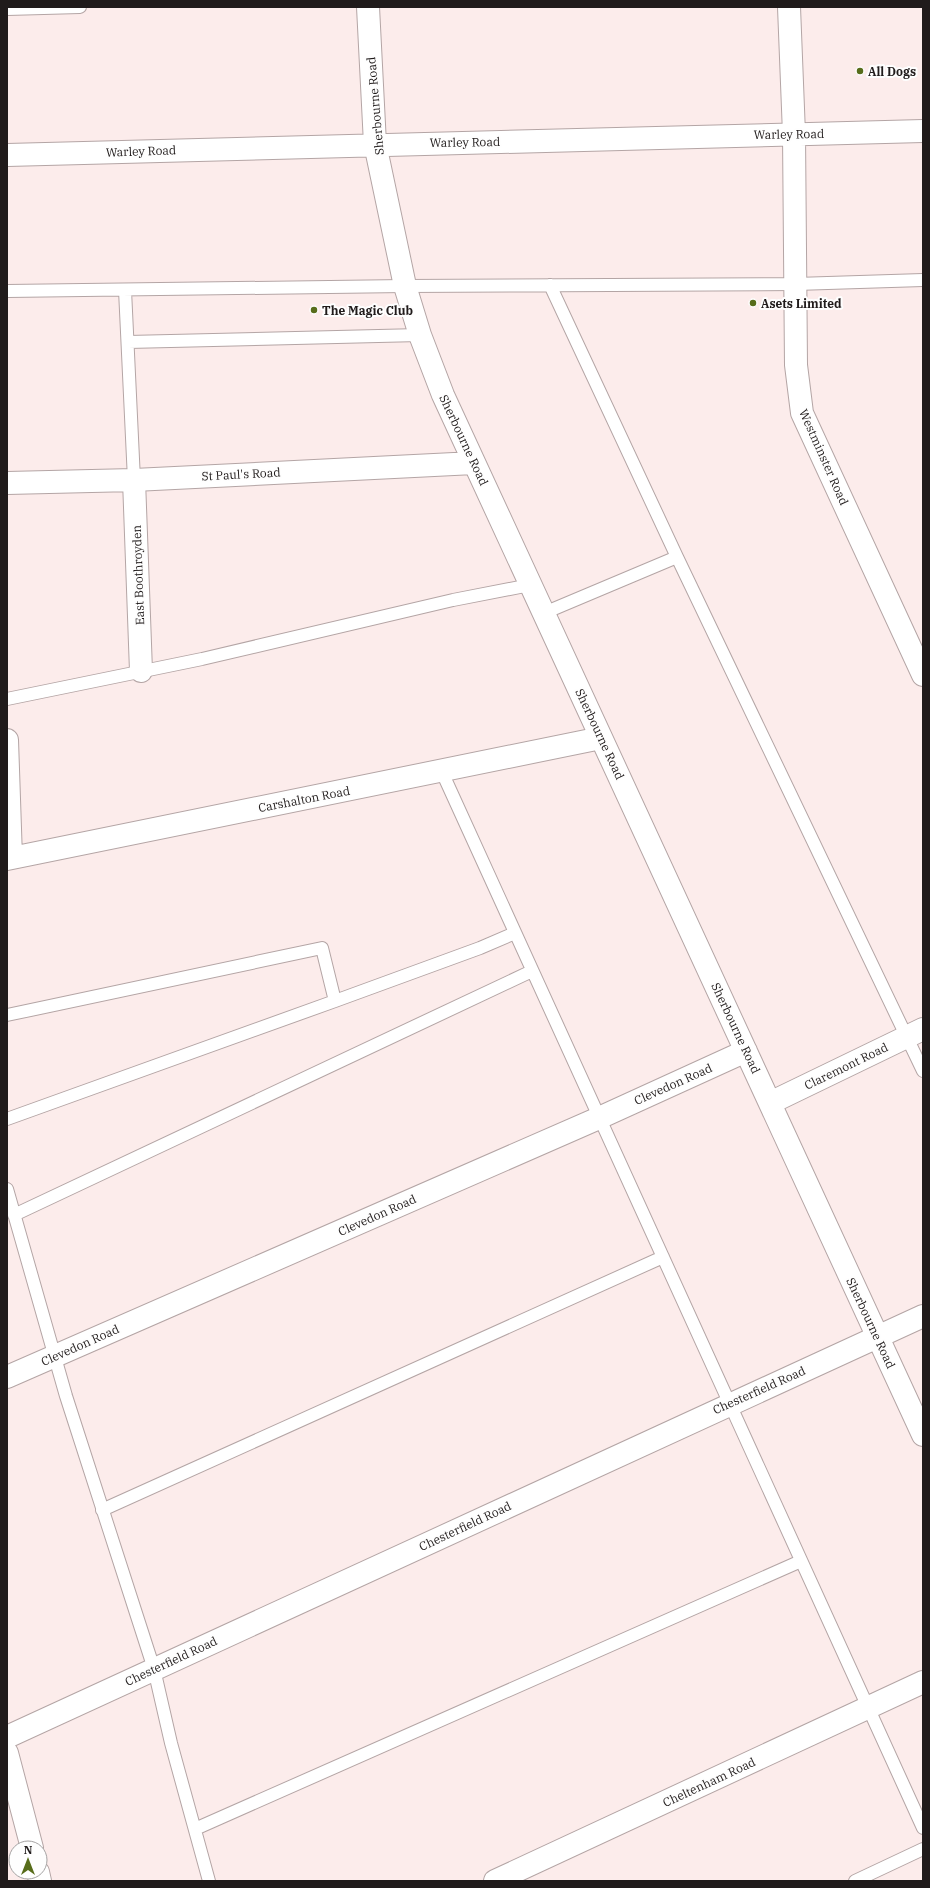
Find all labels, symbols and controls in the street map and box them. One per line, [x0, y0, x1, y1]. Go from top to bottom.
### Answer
street label: Sherbourne Road [363, 56, 387, 156]
place label: All Dogs [868, 64, 916, 79]
marker: All Dogs [855, 66, 865, 76]
street label: Warley Road [754, 126, 824, 142]
street label: Warley Road [430, 134, 500, 150]
street label: Warley Road [105, 142, 177, 160]
place label: Asets Limited [761, 296, 842, 311]
marker: Asets Limited [748, 298, 758, 308]
place label: The Magic Club [322, 303, 413, 318]
marker: The Magic Club [309, 305, 319, 315]
street label: Sherbourne Road [436, 392, 492, 488]
street label: Westminster Road [796, 407, 852, 507]
street label: St Paul's Road [201, 464, 281, 484]
street label: East Boothroyden [129, 524, 147, 625]
street label: Sherbourne Road [572, 686, 628, 782]
street label: Carshalton Road [257, 783, 351, 815]
street label: Sherbourne Road [708, 980, 764, 1076]
street label: Claremont Road [802, 1039, 890, 1093]
street label: Clevedon Road [632, 1060, 714, 1108]
street label: Clevedon Road [336, 1191, 418, 1239]
street label: Sherbourne Road [843, 1275, 899, 1371]
street label: Clevedon Road [39, 1321, 121, 1369]
street label: Chesterfield Road [710, 1363, 808, 1417]
street label: Chesterfield Road [417, 1498, 513, 1554]
street label: Chesterfield Road [123, 1633, 219, 1689]
street label: Cheltenham Road [660, 1754, 758, 1810]
north arrow [8, 1840, 48, 1880]
text: N [24, 1843, 33, 1857]

